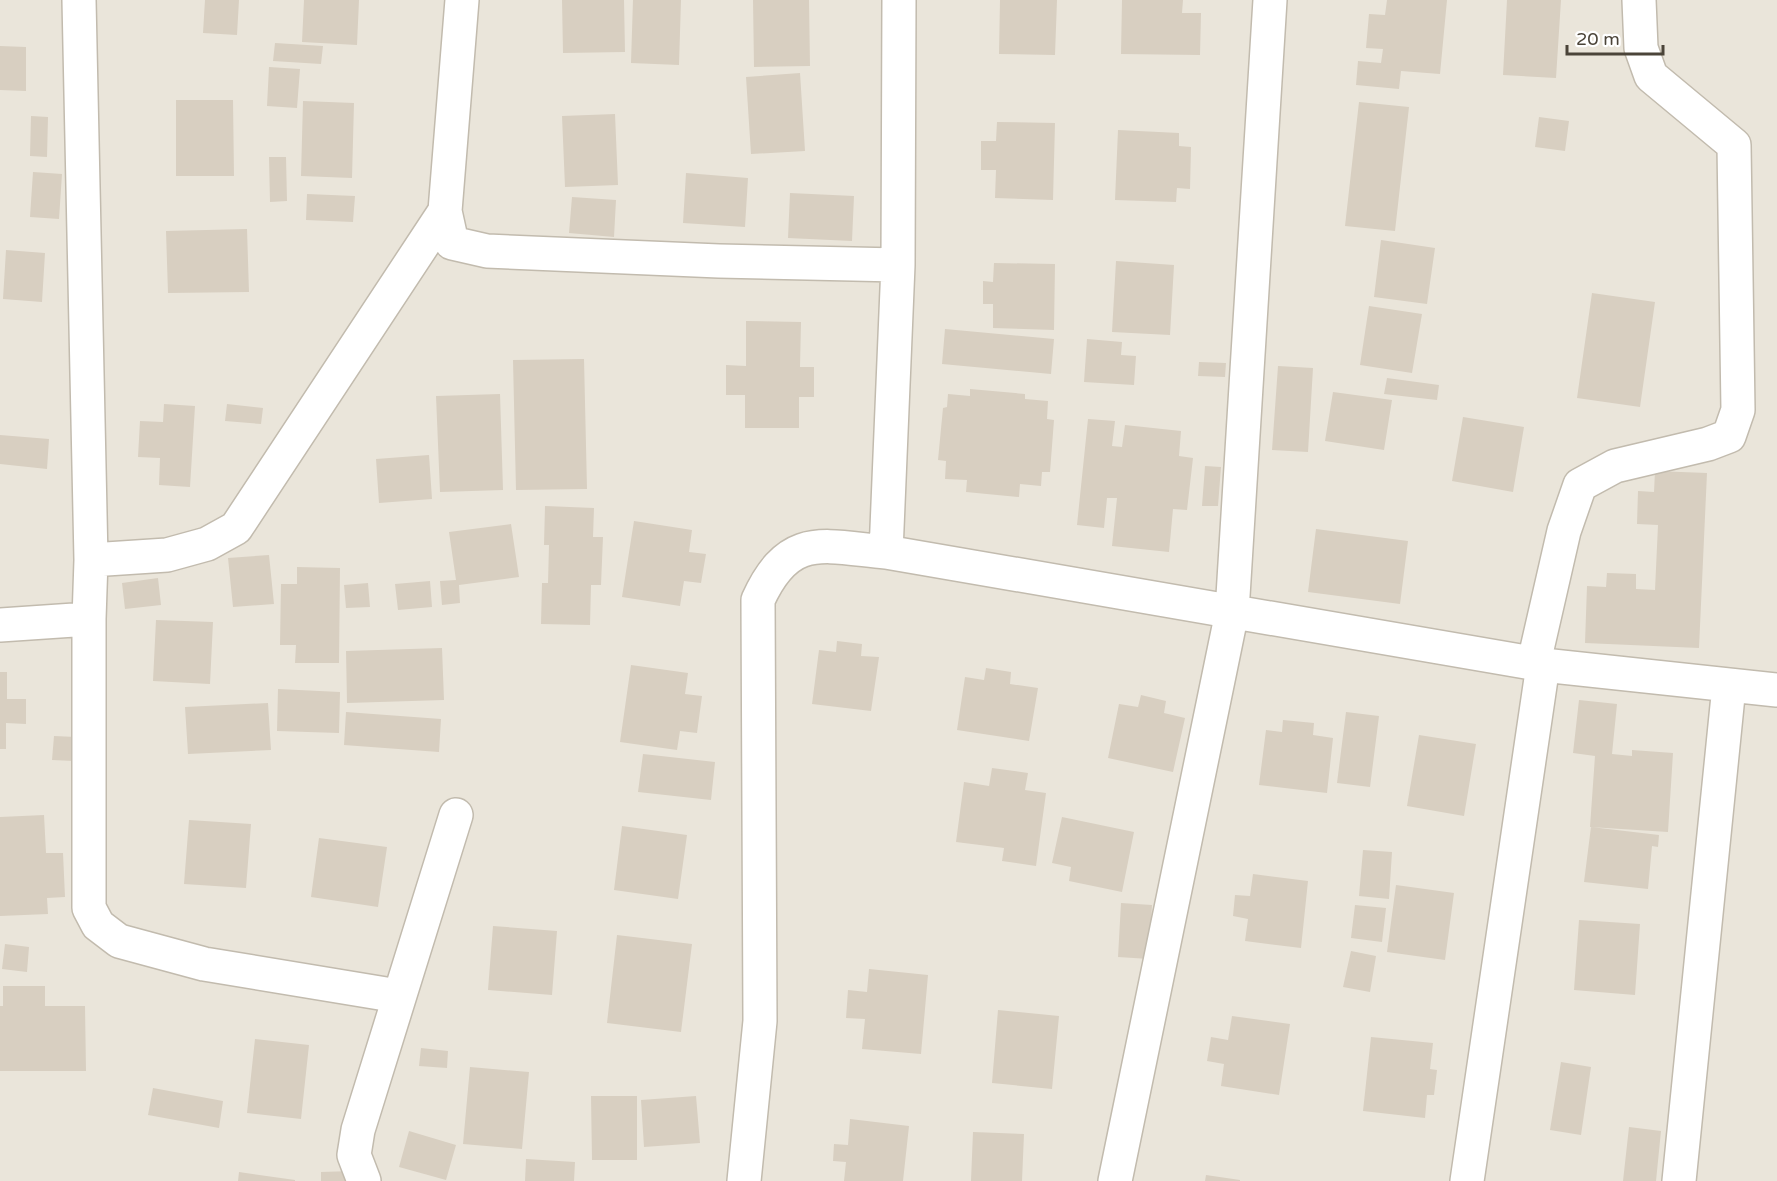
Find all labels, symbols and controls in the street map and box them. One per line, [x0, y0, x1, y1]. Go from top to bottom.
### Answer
scale bar [1567, 18, 1663, 56]
text: 20 m [1576, 28, 1620, 50]

